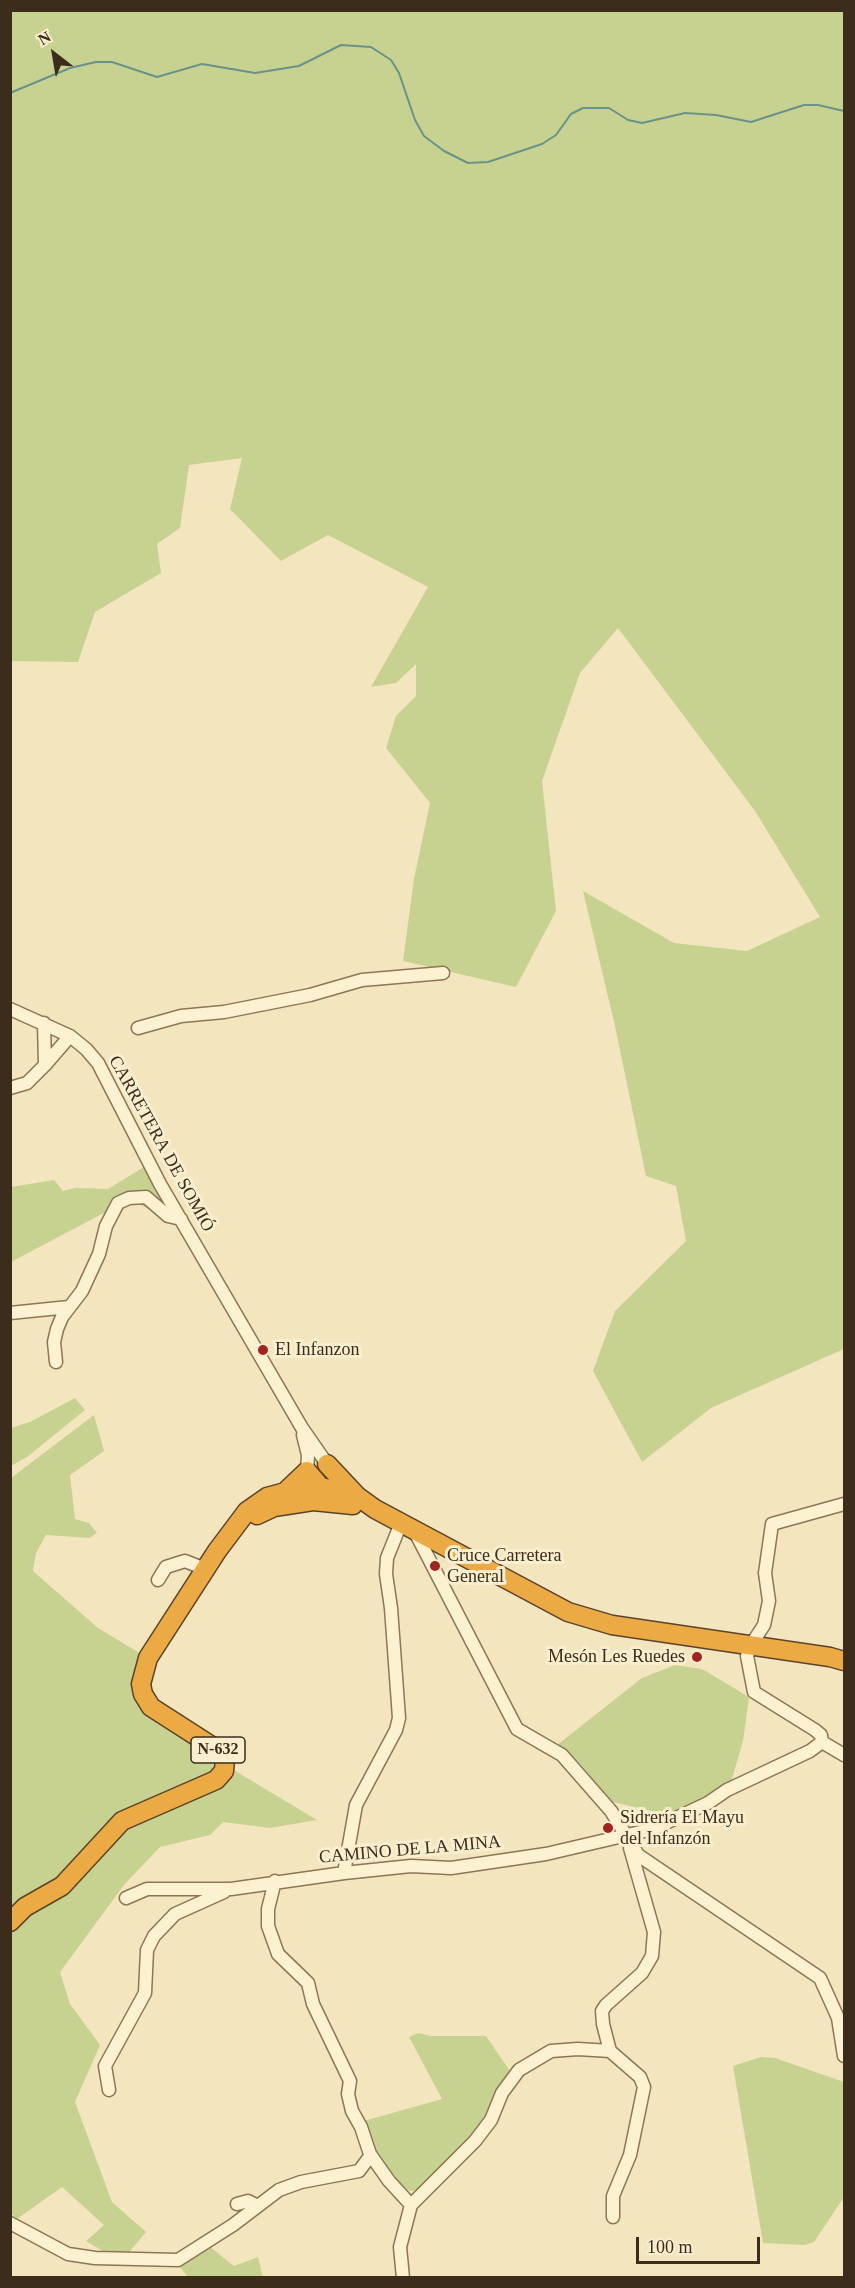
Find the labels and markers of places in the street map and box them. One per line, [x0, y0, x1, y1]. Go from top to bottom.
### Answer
place label: El Infanzon [275, 1339, 359, 1361]
marker: El Infanzon [256, 1343, 270, 1357]
place label: Cruce Carretera General [447, 1545, 561, 1588]
marker: Cruce Carretera General [428, 1559, 442, 1573]
place label: Mesón Les Ruedes [548, 1646, 685, 1668]
marker: Mesón Les Ruedes [690, 1650, 704, 1664]
place label: Sidrería El Mayu del Infanzón [620, 1807, 744, 1850]
marker: Sidrería El Mayu del Infanzón [601, 1821, 615, 1835]

